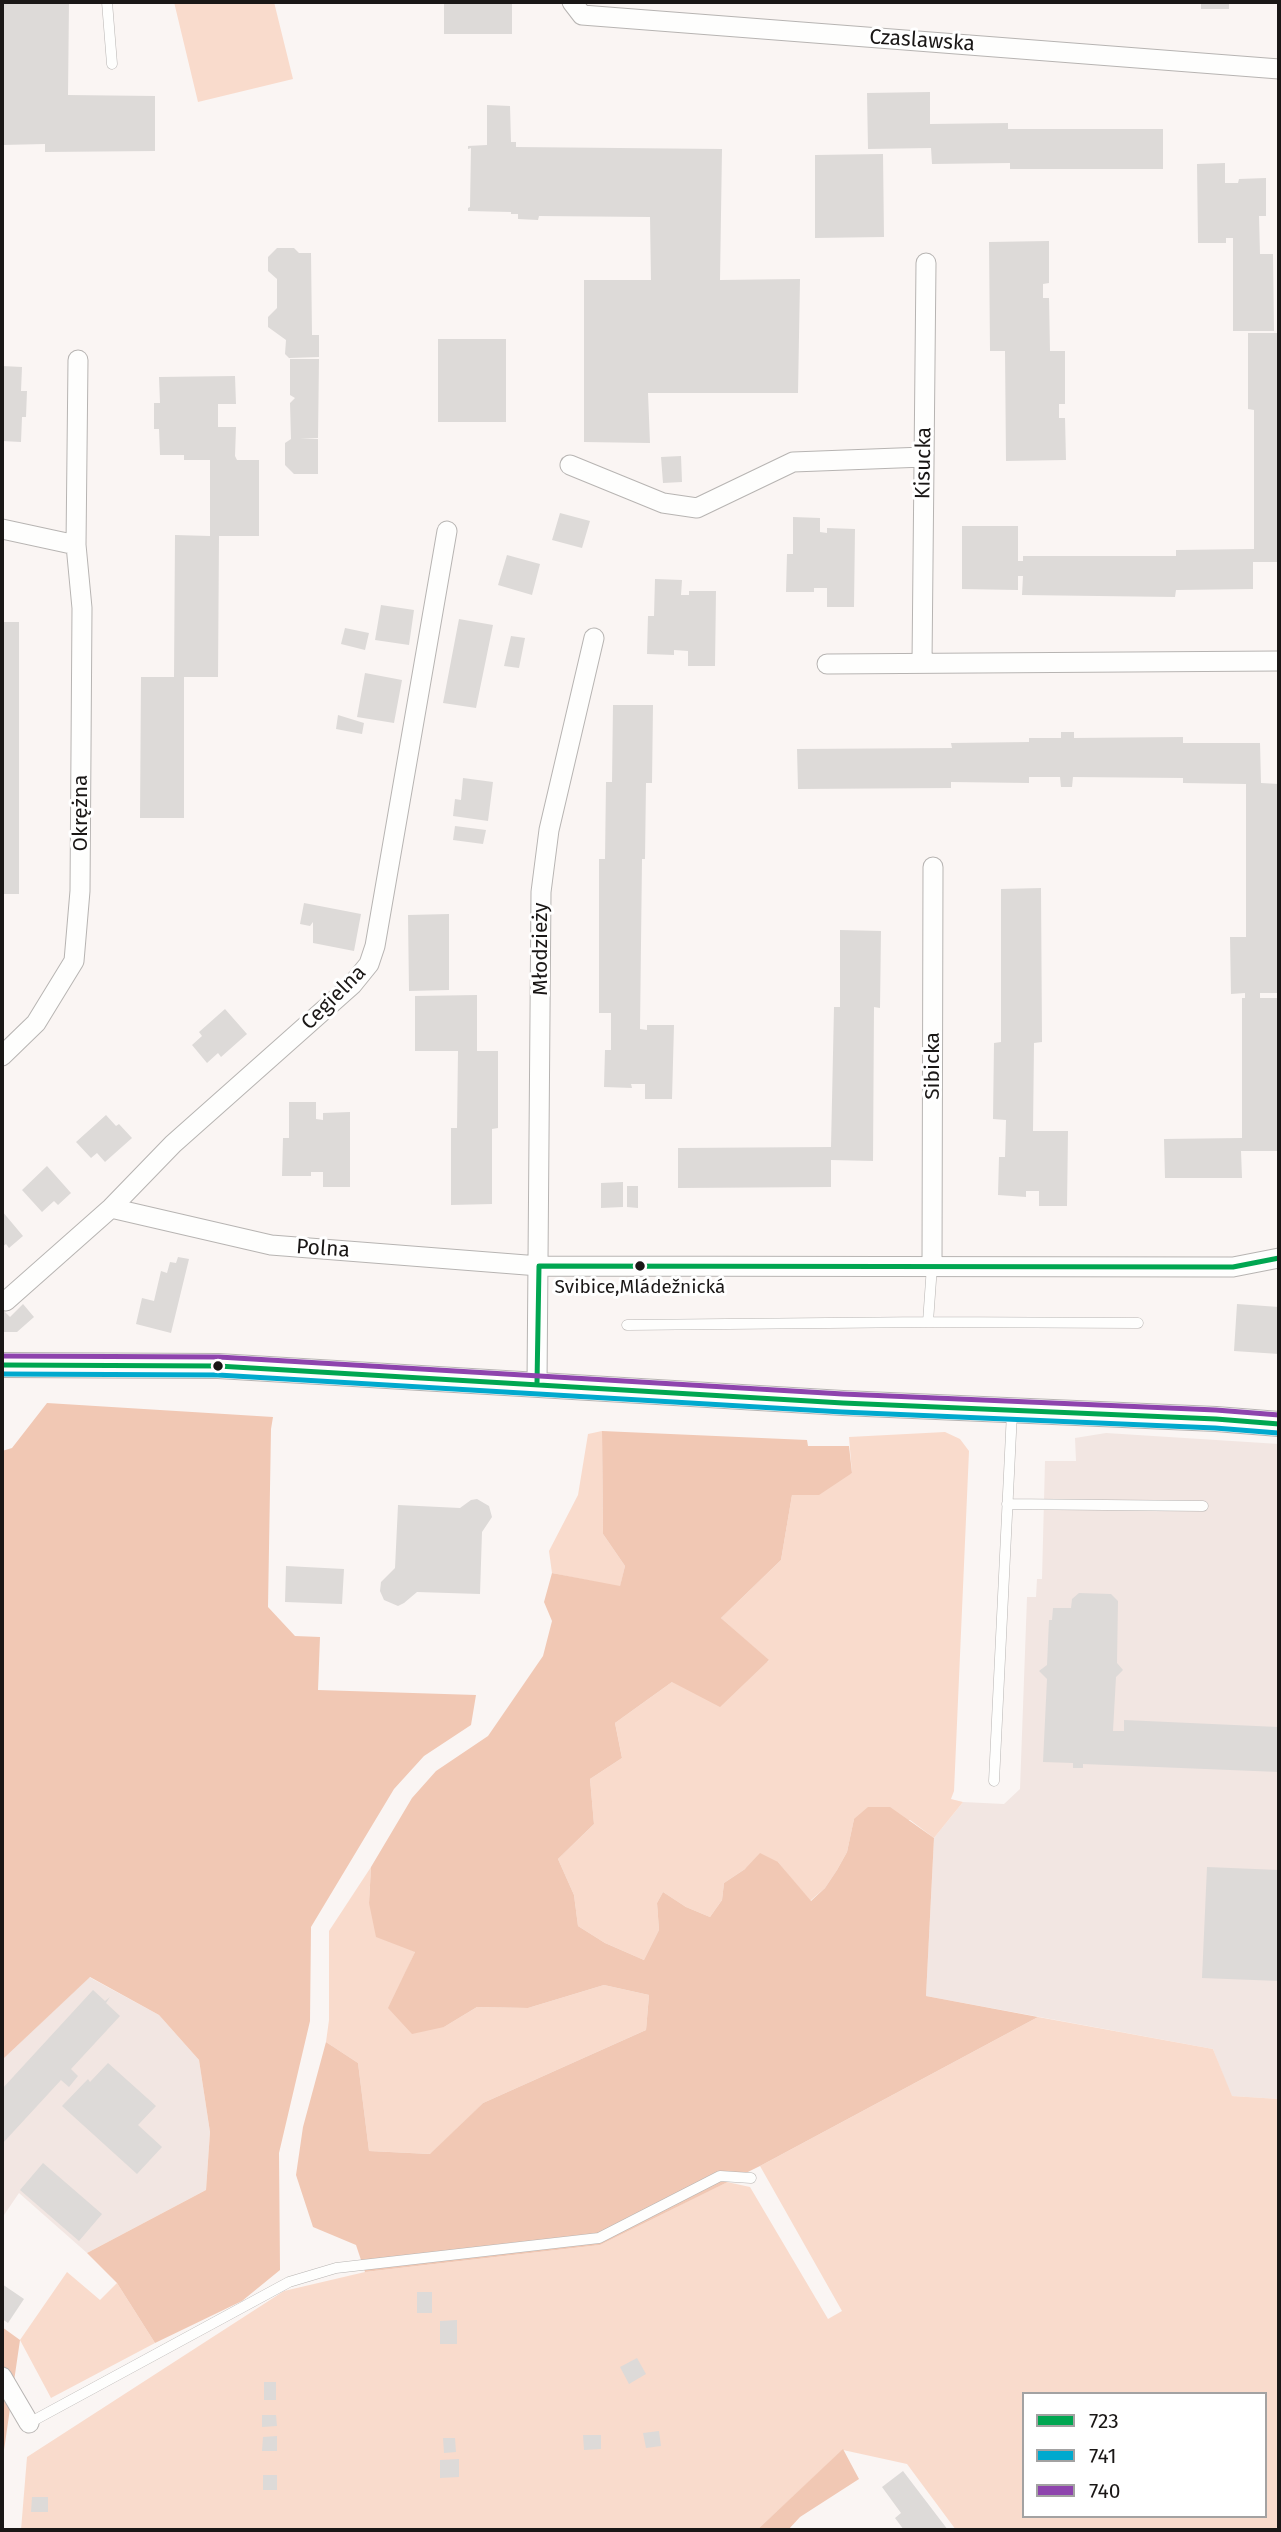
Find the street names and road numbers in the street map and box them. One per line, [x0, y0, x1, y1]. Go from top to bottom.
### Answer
street label: Czaslawska [868, 25, 976, 57]
street label: Kisucka [911, 427, 937, 499]
street label: Okrężna [68, 775, 94, 851]
street label: Młodzieży [528, 902, 554, 996]
street label: Cegielna [296, 960, 372, 1036]
street label: Sibicka [920, 1032, 946, 1100]
street label: Polna [295, 1235, 351, 1263]

